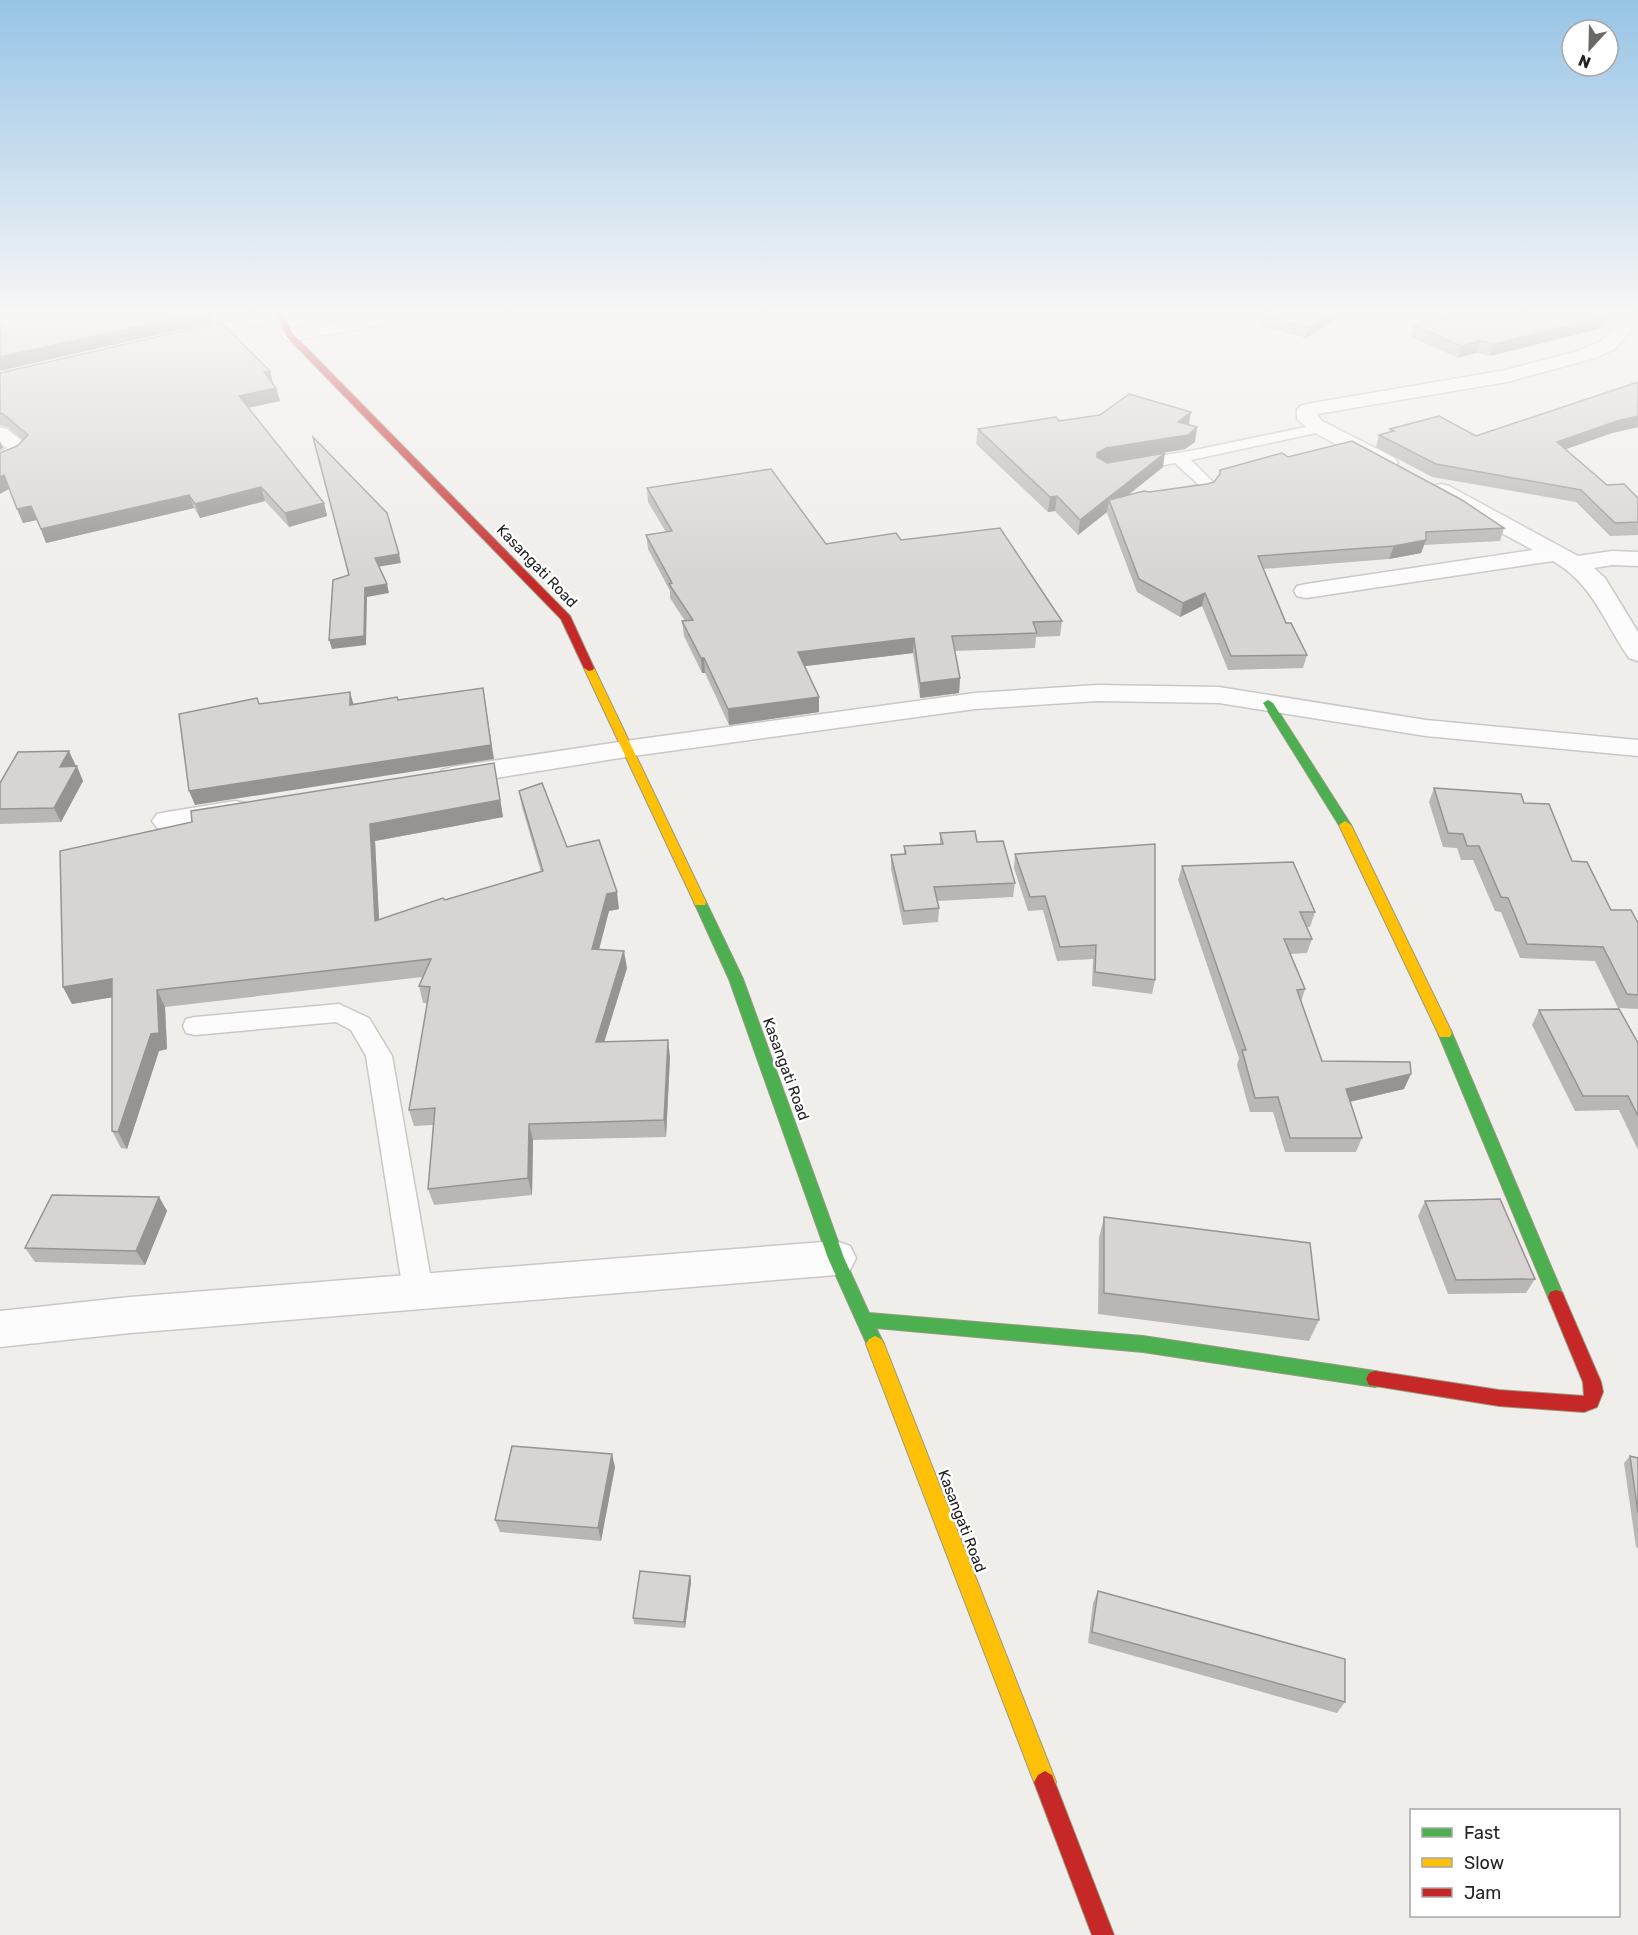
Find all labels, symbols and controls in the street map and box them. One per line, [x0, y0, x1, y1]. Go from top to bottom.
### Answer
north arrow [1560, 18, 1620, 78]
text: N [1576, 50, 1593, 72]
street label: Kasangati Road [493, 521, 581, 611]
street label: Kasangati Road [759, 1015, 813, 1123]
street label: Kasangati Road [934, 1467, 990, 1575]
legend [1410, 1809, 1620, 1917]
text: Fast [1464, 1822, 1500, 1844]
text: Slow [1464, 1852, 1504, 1874]
text: Jam [1464, 1882, 1501, 1904]

